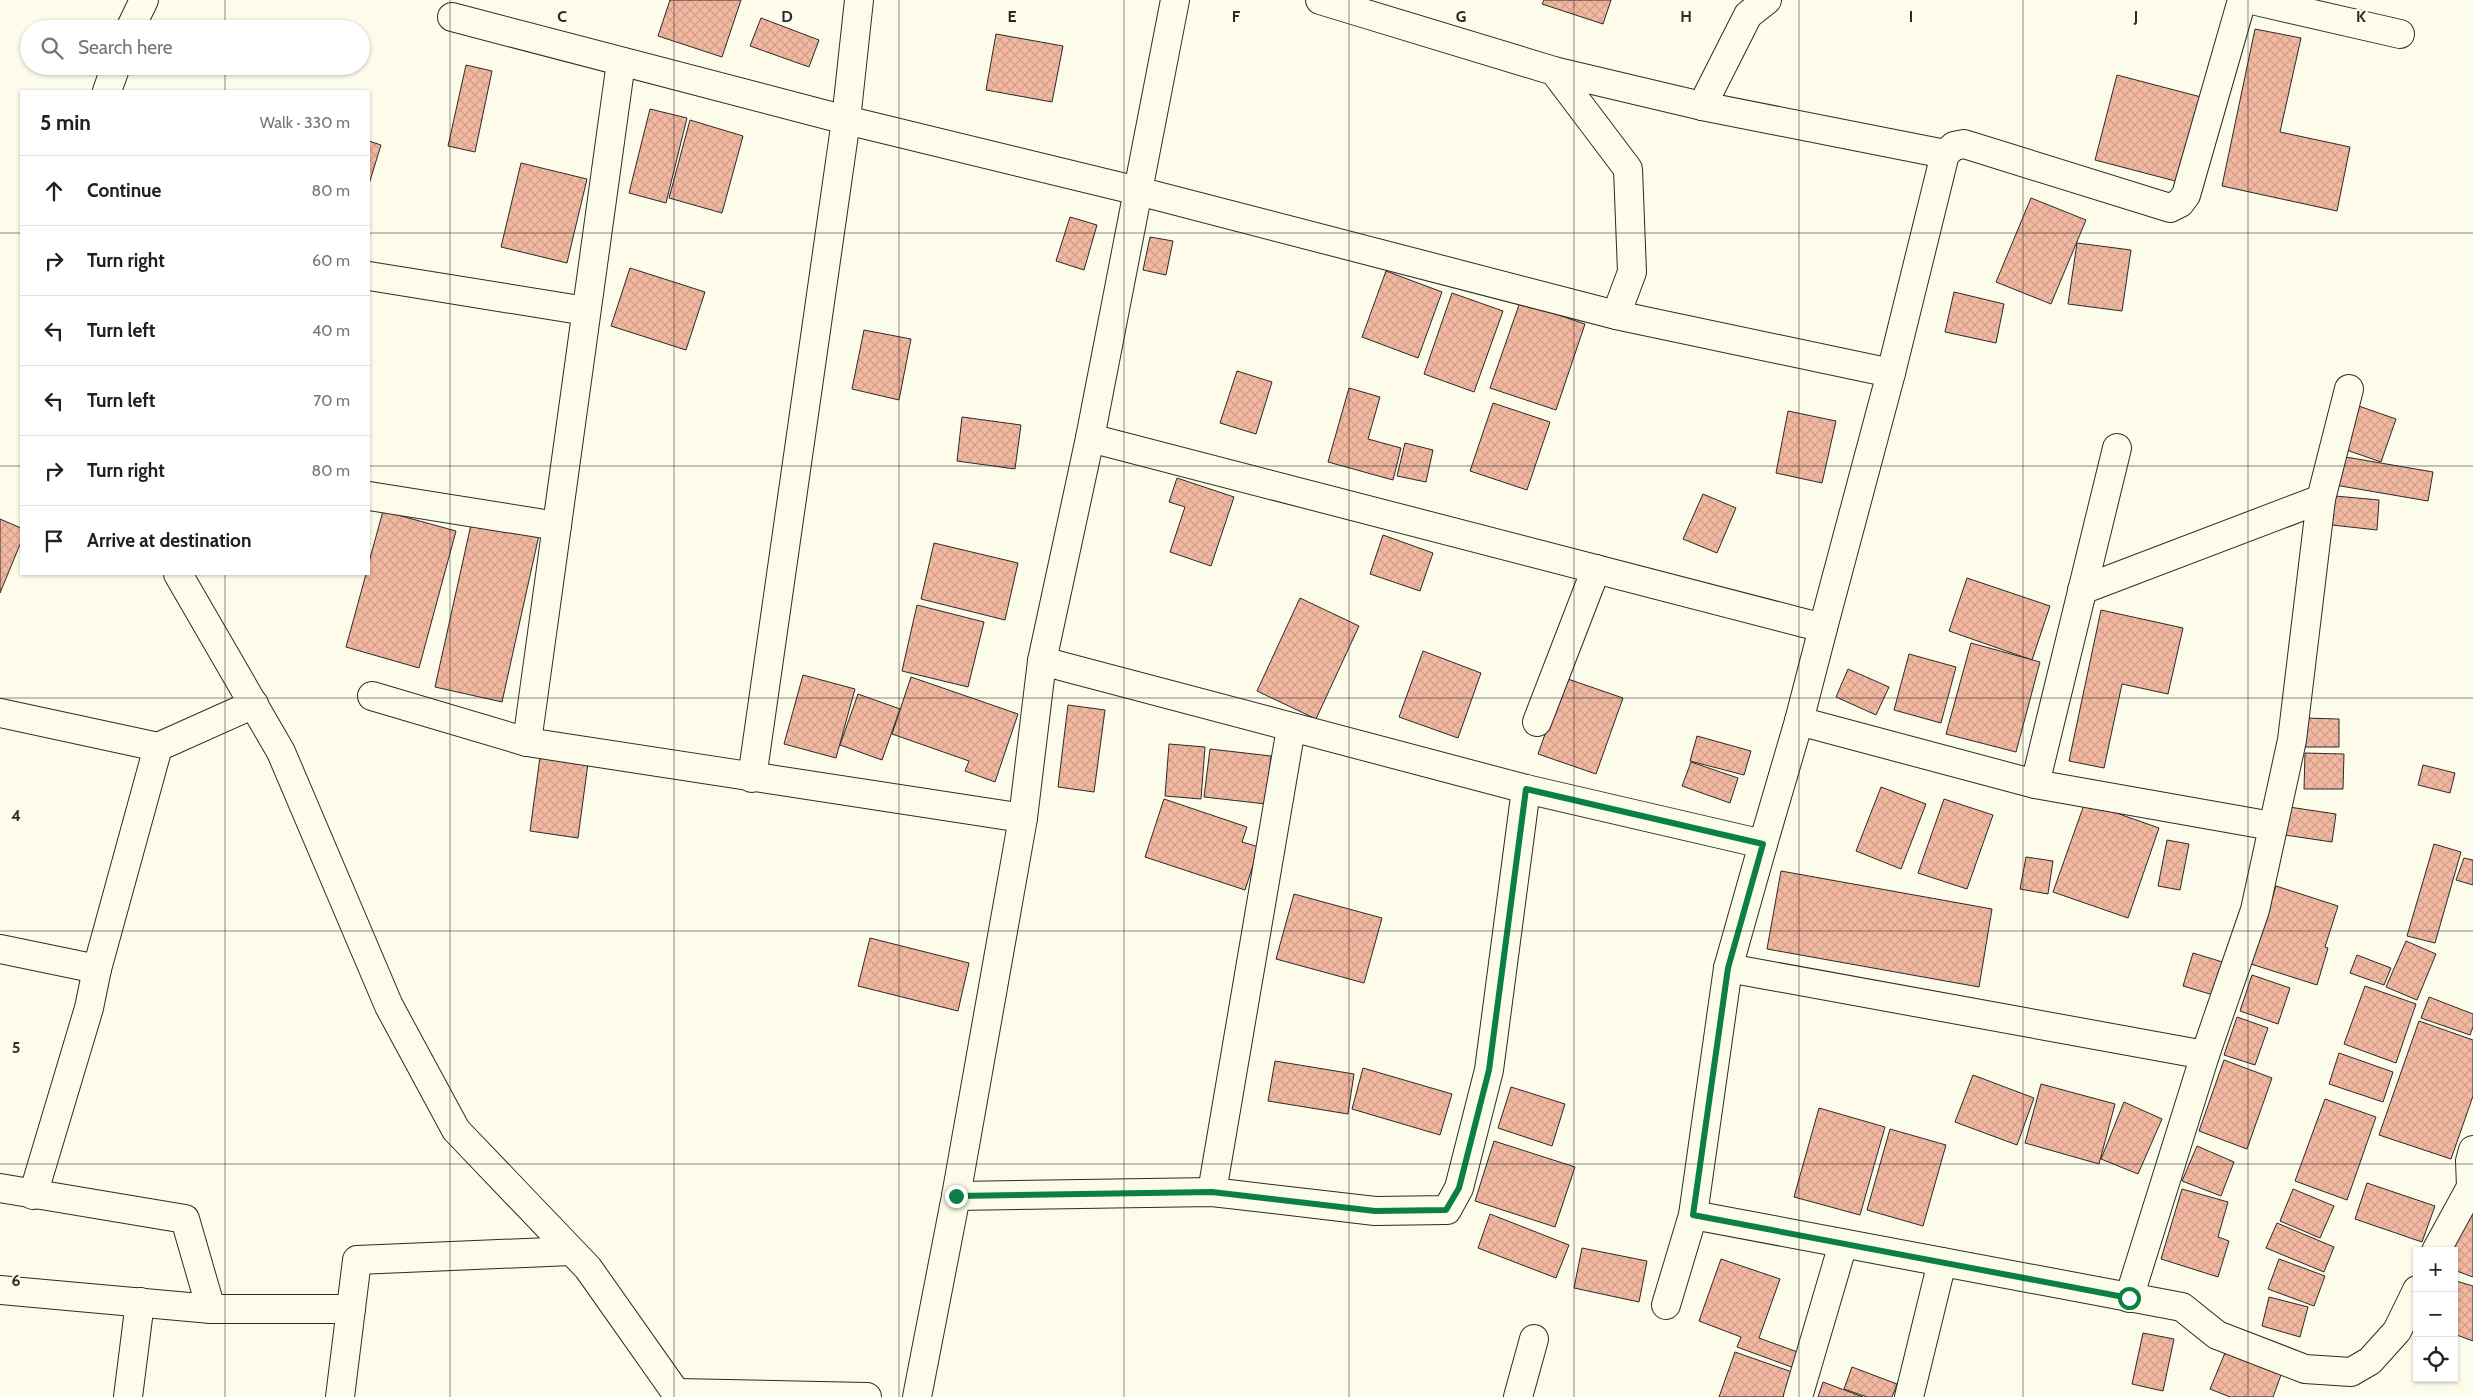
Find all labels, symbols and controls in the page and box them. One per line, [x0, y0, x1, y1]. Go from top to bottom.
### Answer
text: C [557, 7, 567, 26]
text: D [781, 7, 793, 26]
text: E [1007, 7, 1017, 26]
text: F [1232, 7, 1241, 26]
text: G [1456, 7, 1466, 26]
text: H [1680, 7, 1692, 26]
text: I [1909, 7, 1913, 26]
text: J [2133, 7, 2138, 26]
text: K [2356, 7, 2366, 26]
search box [20, 20, 370, 75]
icon: search [38, 34, 66, 62]
text: Search here [78, 36, 172, 59]
text: 5 min [40, 110, 91, 135]
text: Walk · 330 m [260, 113, 350, 132]
icon: ahead [40, 177, 68, 205]
text: Continue [87, 179, 161, 202]
text: 80 m [312, 181, 350, 200]
icon: right [40, 247, 68, 275]
text: Turn right [87, 249, 165, 272]
text: 60 m [312, 251, 350, 270]
icon: left [40, 317, 68, 345]
text: Turn left [87, 319, 155, 342]
text: 40 m [312, 321, 350, 340]
icon: left [40, 387, 68, 415]
text: Turn left [87, 389, 155, 412]
text: 70 m [313, 391, 350, 410]
icon: right [40, 457, 68, 485]
text: Turn right [87, 459, 165, 482]
text: 80 m [312, 461, 350, 480]
icon: arrive [40, 527, 68, 555]
text: Arrive at destination [87, 529, 251, 552]
text: 4 [11, 806, 21, 825]
text: 5 [12, 1038, 20, 1057]
route end [945, 1185, 968, 1208]
map controls [2413, 1247, 2458, 1382]
button: + [2413, 1247, 2458, 1292]
text: 6 [12, 1271, 21, 1290]
route start [2118, 1287, 2141, 1310]
button: − [2413, 1292, 2458, 1337]
button: locate [2413, 1337, 2458, 1382]

